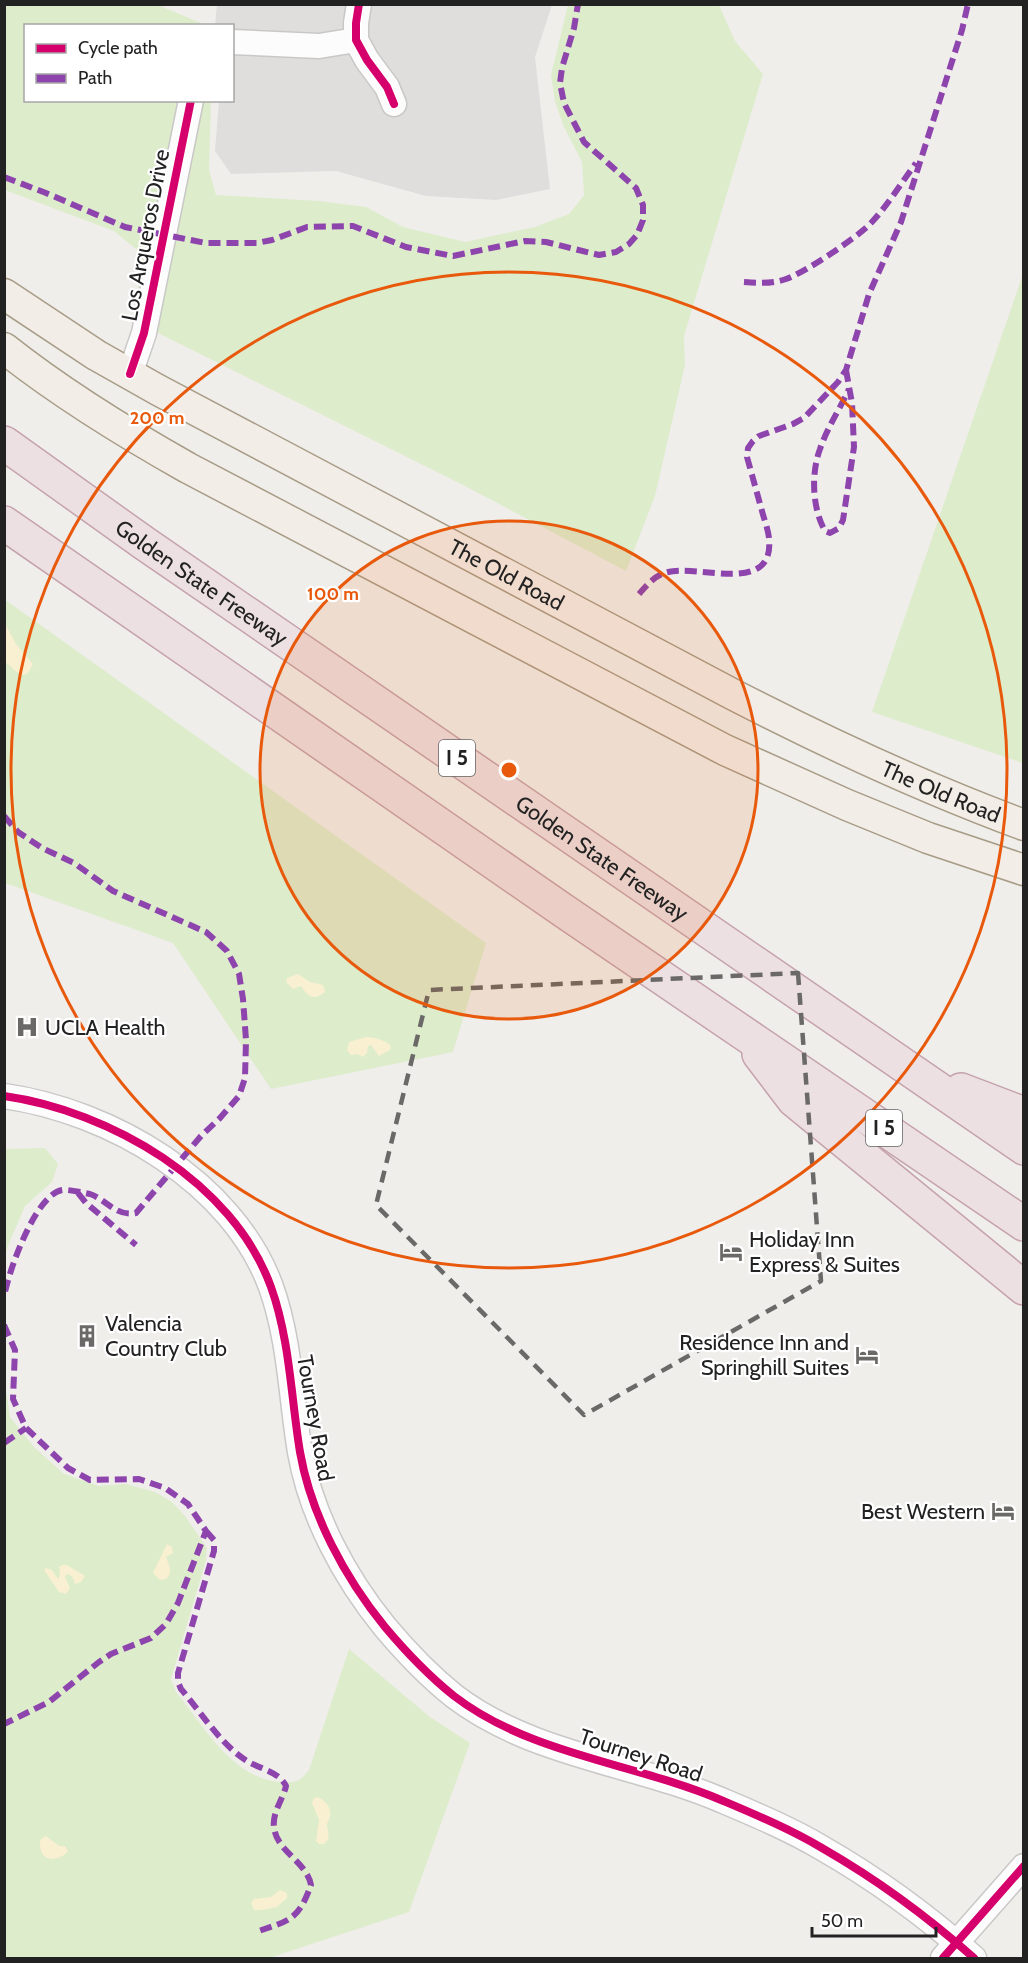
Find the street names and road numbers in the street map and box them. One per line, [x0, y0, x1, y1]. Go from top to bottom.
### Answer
street label: Los Arqueros Drive [116, 147, 175, 323]
street label: Golden State Freeway [110, 514, 293, 652]
street label: The Old Road [444, 533, 569, 617]
road number: I 5 [439, 740, 475, 776]
street label: The Old Road [877, 755, 1004, 829]
street label: Golden State Freeway [510, 790, 693, 927]
road number: I 5 [866, 1110, 902, 1146]
street label: Tourney Road [291, 1353, 340, 1483]
street label: Tourney Road [576, 1723, 706, 1788]

